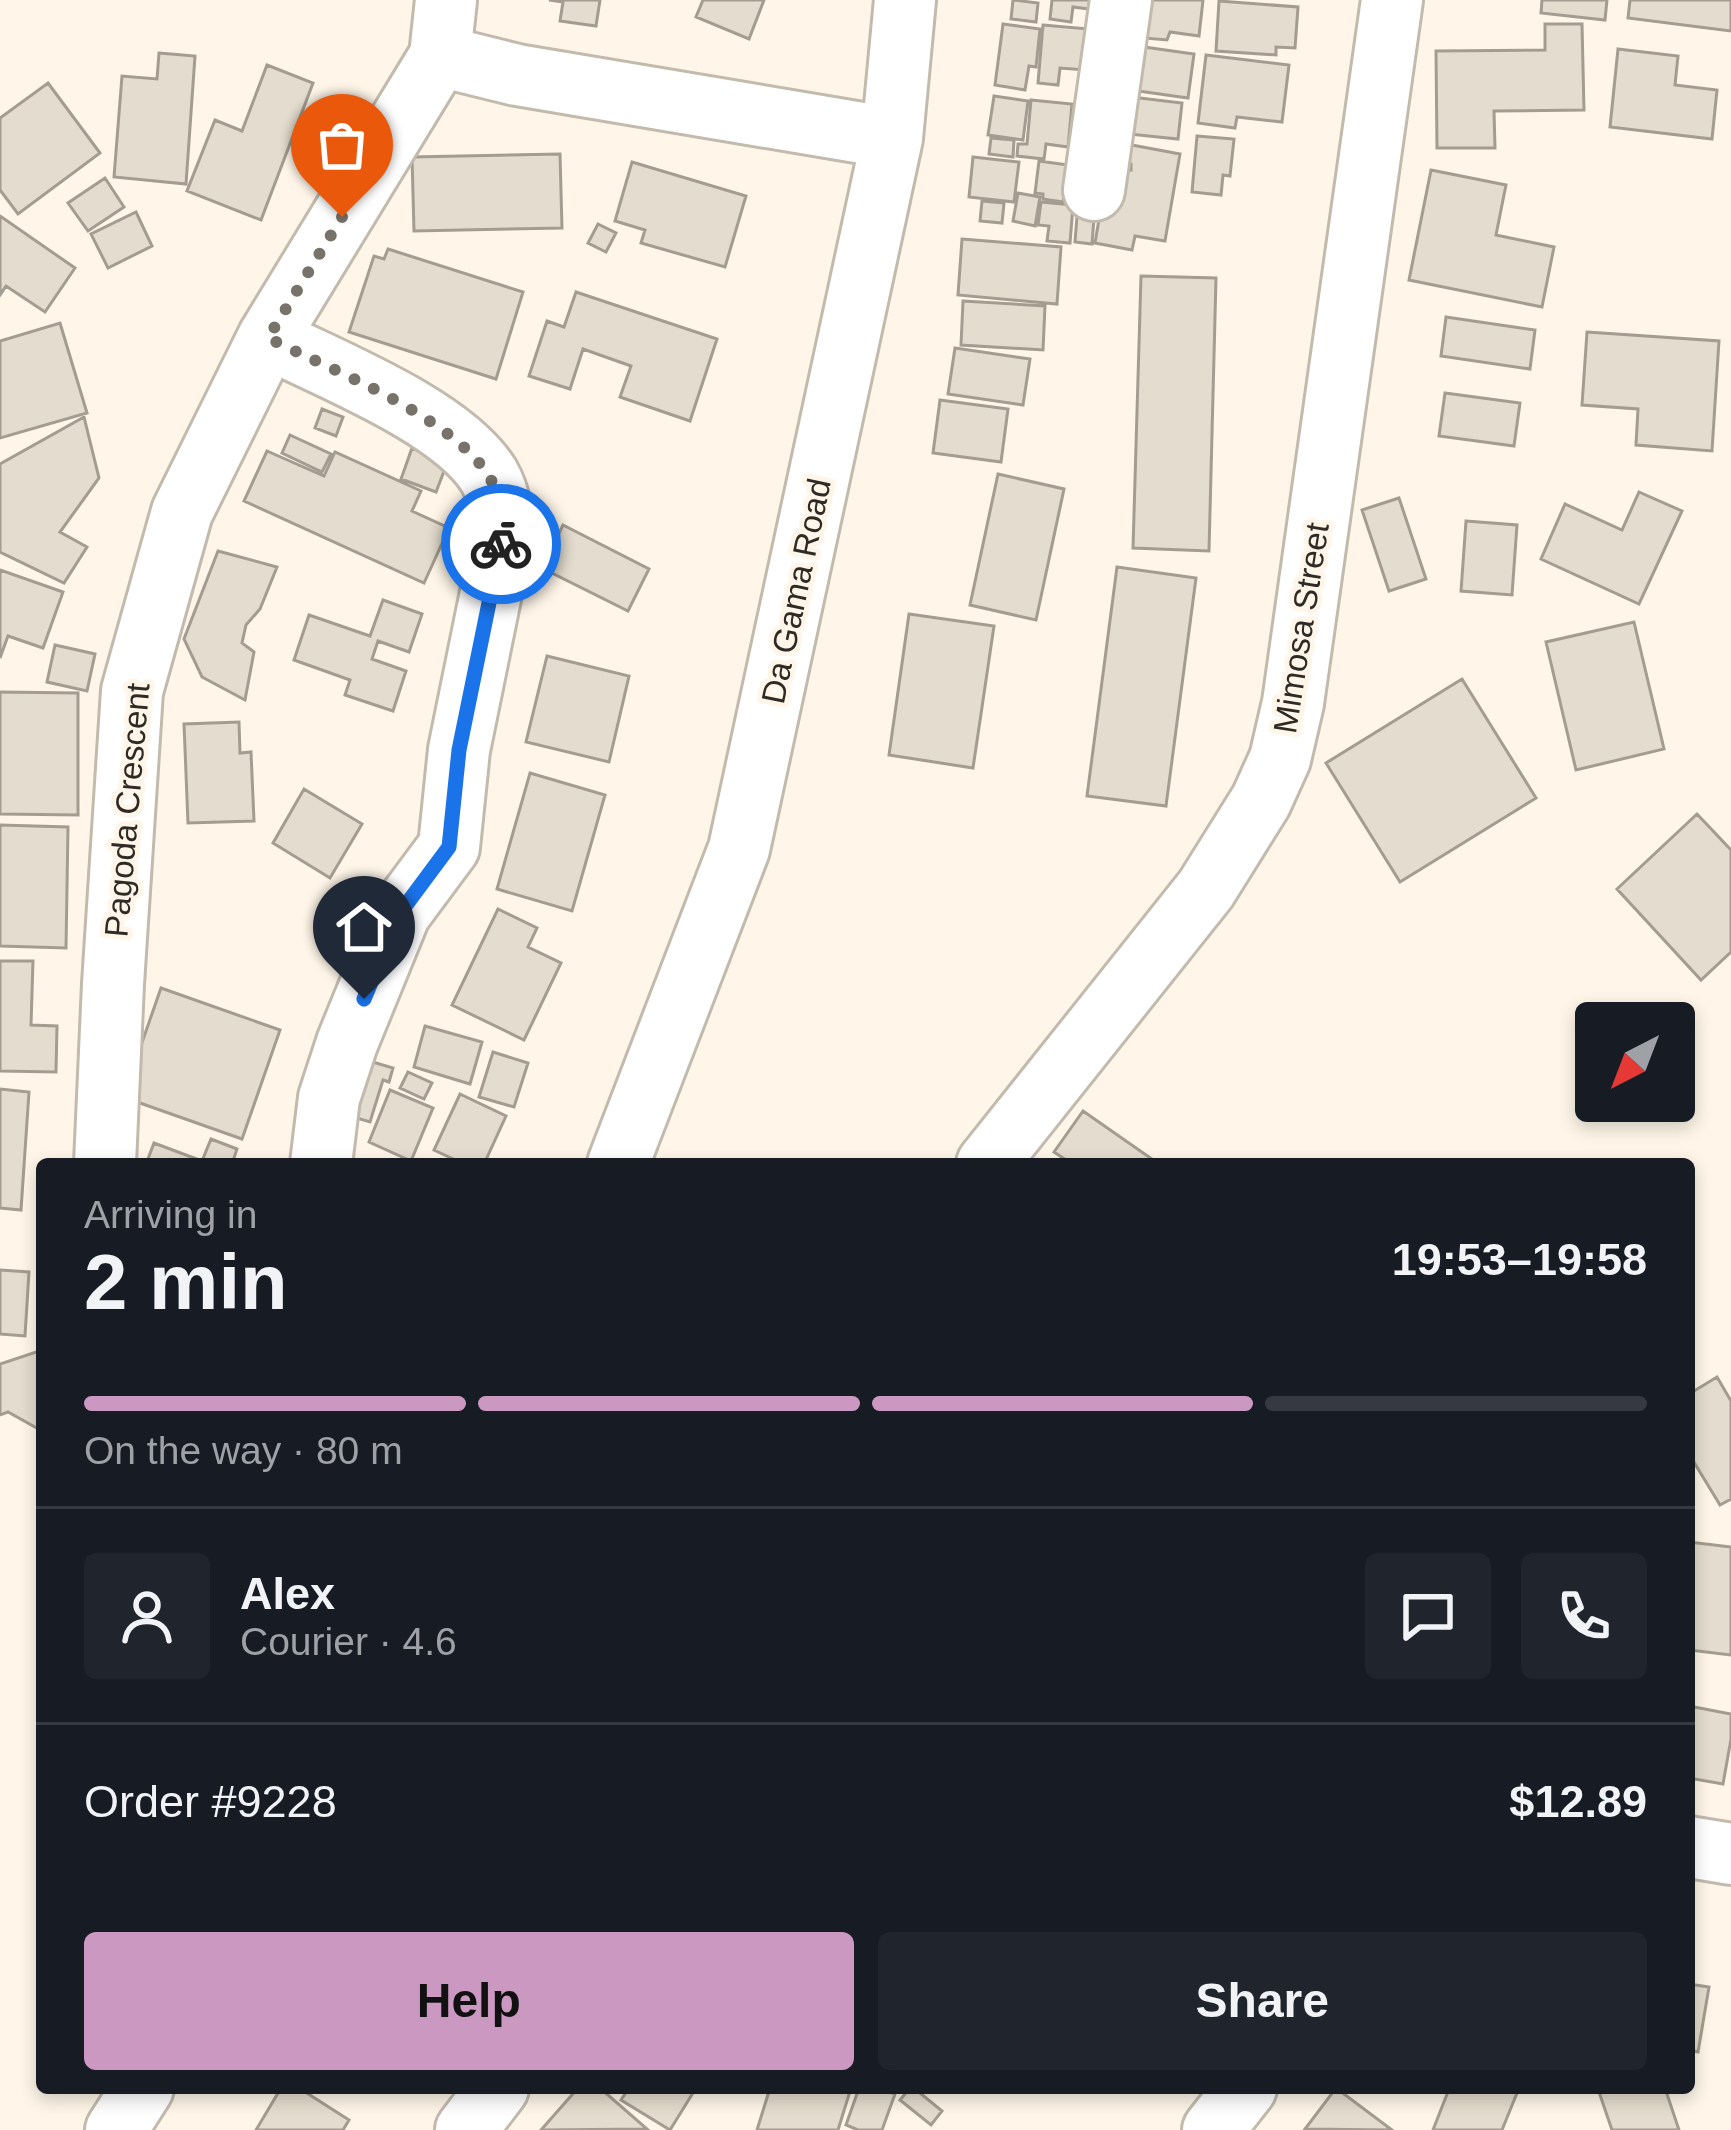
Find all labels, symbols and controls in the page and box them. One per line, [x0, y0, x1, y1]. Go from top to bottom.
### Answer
pin [291, 94, 393, 217]
icon: bag [309, 112, 375, 178]
street label: Da Gama Road [754, 475, 838, 707]
courier [441, 484, 561, 604]
icon: bike [468, 511, 534, 577]
street label: Mimosa Street [1266, 520, 1336, 736]
street label: Pagoda Crescent [97, 681, 157, 939]
pin [313, 876, 415, 999]
icon: home [331, 894, 397, 960]
north arrow [1575, 1002, 1695, 1122]
map controls [1575, 1002, 1695, 1122]
text: Arriving in [84, 1193, 257, 1236]
text: 19:53–19:58 [1392, 1234, 1647, 1285]
text: 2 min [84, 1238, 288, 1326]
text: On the way · 80 m [84, 1429, 403, 1472]
button: person [84, 1553, 210, 1679]
button: chat [1365, 1553, 1491, 1679]
button: phone [1521, 1553, 1647, 1679]
text: Alex [240, 1568, 335, 1619]
text: Courier · 4.6 [240, 1620, 457, 1663]
text: Order #9228 [84, 1776, 337, 1827]
text: $12.89 [1509, 1776, 1647, 1827]
button: Help [84, 1932, 854, 2070]
button: Share [878, 1932, 1647, 2070]

